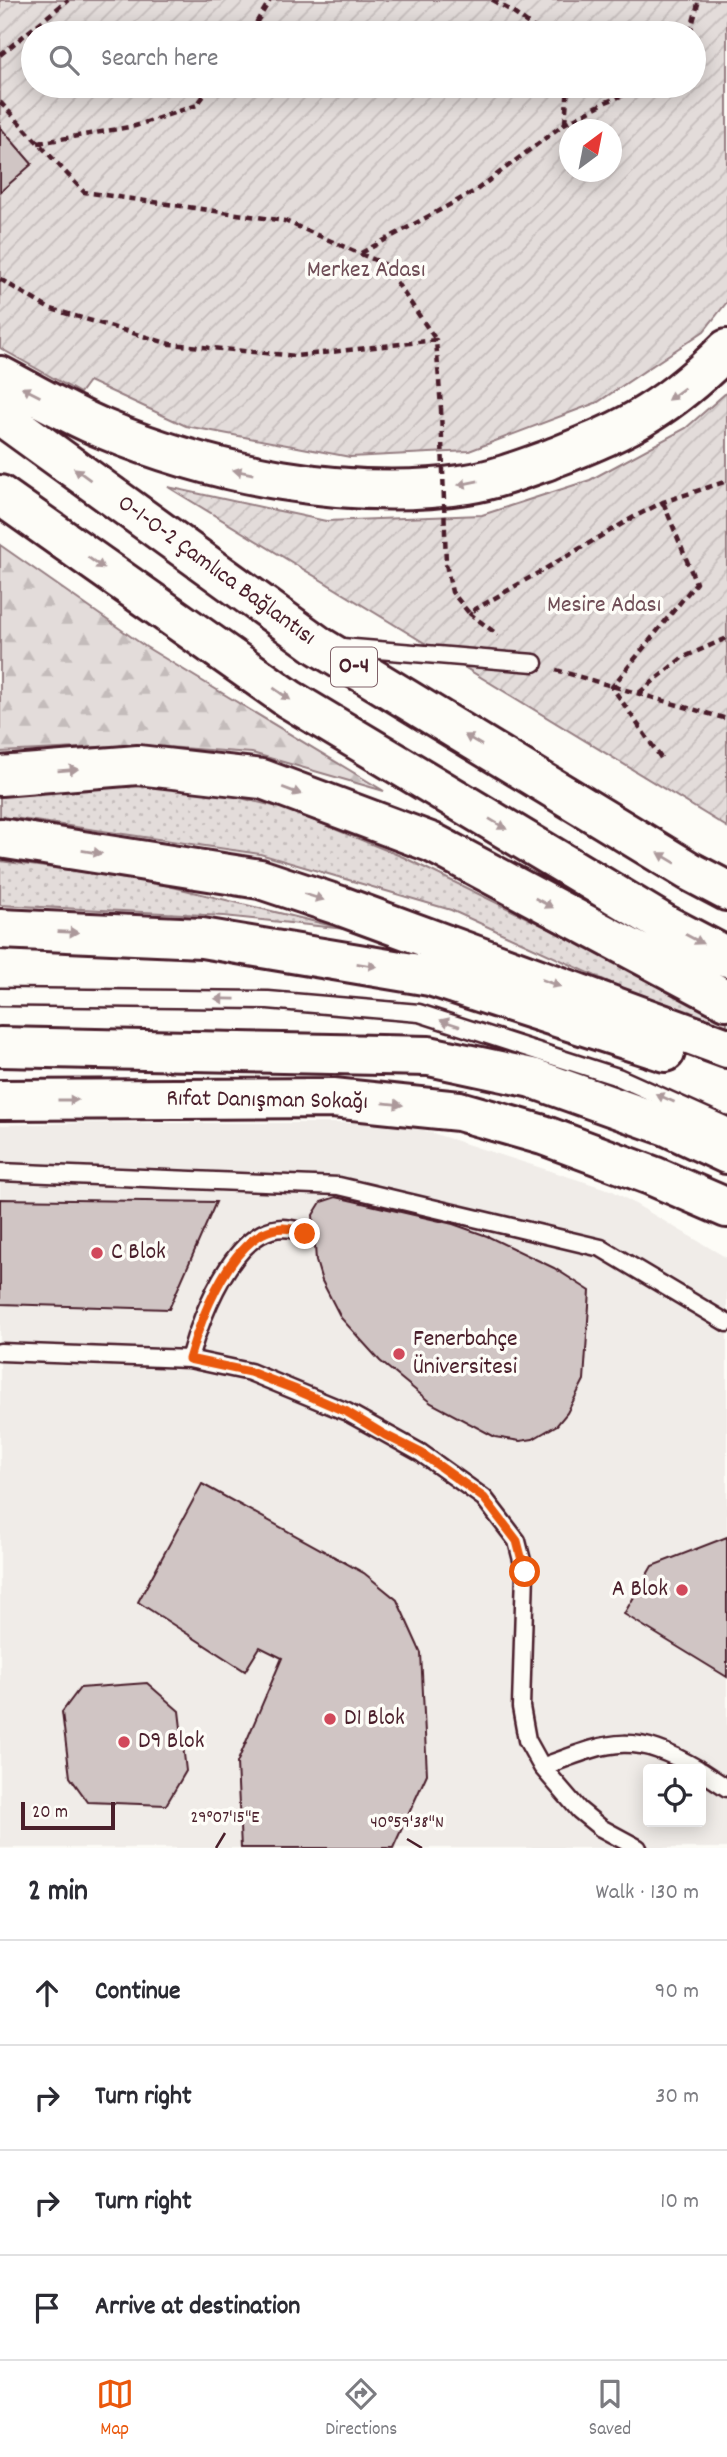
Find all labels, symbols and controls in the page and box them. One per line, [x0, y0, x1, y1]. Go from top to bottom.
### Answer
search box [21, 21, 706, 98]
icon: search [45, 41, 83, 79]
text: Search here [101, 41, 219, 78]
north arrow [559, 119, 622, 182]
park label: Merkez Adası [307, 254, 425, 288]
one-way arrow [21, 386, 41, 397]
one-way arrow [666, 387, 685, 401]
one-way arrow [232, 467, 254, 478]
one-way arrow [73, 468, 91, 482]
one-way arrow [457, 478, 479, 489]
street label: O-1-O-2 Çamlıca Bağlantısı [110, 487, 322, 655]
one-way arrow [87, 556, 105, 570]
park label: Mesire Adası [547, 589, 661, 623]
road number: O-4 [331, 648, 377, 687]
one-way arrow [273, 687, 291, 701]
one-way arrow [463, 733, 483, 746]
one-way arrow [57, 764, 79, 775]
one-way arrow [282, 785, 303, 796]
one-way arrow [488, 818, 507, 830]
one-way arrow [81, 847, 103, 858]
one-way arrow [658, 852, 677, 865]
one-way arrow [304, 892, 325, 903]
one-way arrow [535, 897, 554, 909]
one-way arrow [57, 927, 79, 938]
one-way arrow [684, 933, 704, 945]
one-way arrow [356, 960, 378, 971]
one-way arrow [540, 978, 561, 989]
one-way arrow [214, 993, 236, 1005]
one-way arrow [440, 1017, 461, 1028]
street label: Rıfat Danışman Sokağı [166, 1082, 368, 1120]
one-way arrow [655, 1092, 675, 1104]
one-way arrow [57, 1094, 79, 1106]
one-way arrow [383, 1099, 405, 1110]
route end [289, 1218, 320, 1249]
place label: C Blok [111, 1236, 166, 1270]
marker: C Blok [89, 1245, 105, 1261]
place label: Fenerbahçe Üniversitesi [413, 1323, 518, 1385]
marker: Fenerbahçe Üniversitesi [391, 1346, 407, 1362]
route start [509, 1556, 540, 1587]
place label: A Blok [612, 1573, 668, 1607]
marker: A Blok [674, 1582, 690, 1598]
place label: D1 Blok [344, 1702, 405, 1736]
marker: D1 Blok [322, 1711, 338, 1727]
place label: D9 Blok [138, 1725, 204, 1759]
marker: D9 Blok [116, 1734, 132, 1750]
map controls [643, 1764, 706, 1827]
button: locate [643, 1764, 706, 1827]
scale bar [21, 1799, 116, 1831]
text: 20 m [32, 1800, 68, 1827]
text: 29°07'15"E [191, 1806, 260, 1831]
text: 40°59'38"N [370, 1811, 444, 1836]
text: 2 min [28, 1872, 88, 1915]
text: Walk · 130 m [595, 1877, 699, 1910]
icon: ahead [28, 1974, 66, 2012]
text: Continue [95, 1974, 180, 2011]
text: 90 m [655, 1976, 699, 2009]
icon: right [28, 2079, 66, 2117]
text: Turn right [95, 2079, 192, 2116]
text: 30 m [655, 2081, 699, 2114]
icon: right [28, 2184, 66, 2222]
text: Turn right [95, 2184, 192, 2221]
text: 10 m [660, 2186, 699, 2219]
icon: arrive [28, 2289, 66, 2327]
text: Arrive at destination [95, 2289, 300, 2326]
tab: Map [96, 2375, 134, 2444]
tab: Directions [325, 2375, 397, 2444]
tab: Saved [589, 2375, 631, 2444]

